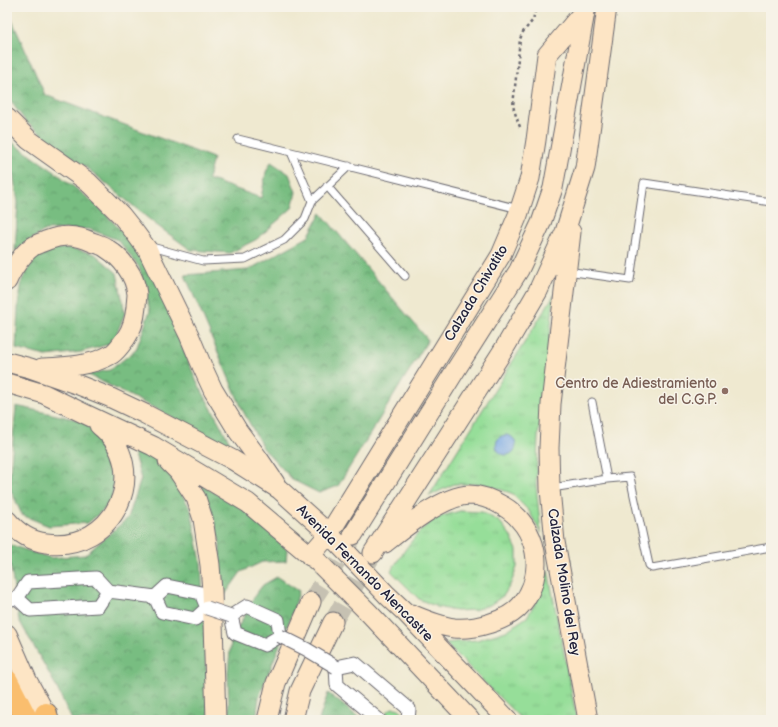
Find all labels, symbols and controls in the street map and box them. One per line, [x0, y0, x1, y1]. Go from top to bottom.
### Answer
street label: Calzada Chivatito [440, 242, 512, 344]
place label: Centro de Adiestramiento del C.G.P. [555, 375, 717, 408]
marker: Centro de Adiestramiento del C.G.P. [720, 386, 730, 396]
street label: Avenida Fernando Alencastre [293, 501, 437, 645]
street label: Calzada Molino del Rey [544, 507, 584, 658]

